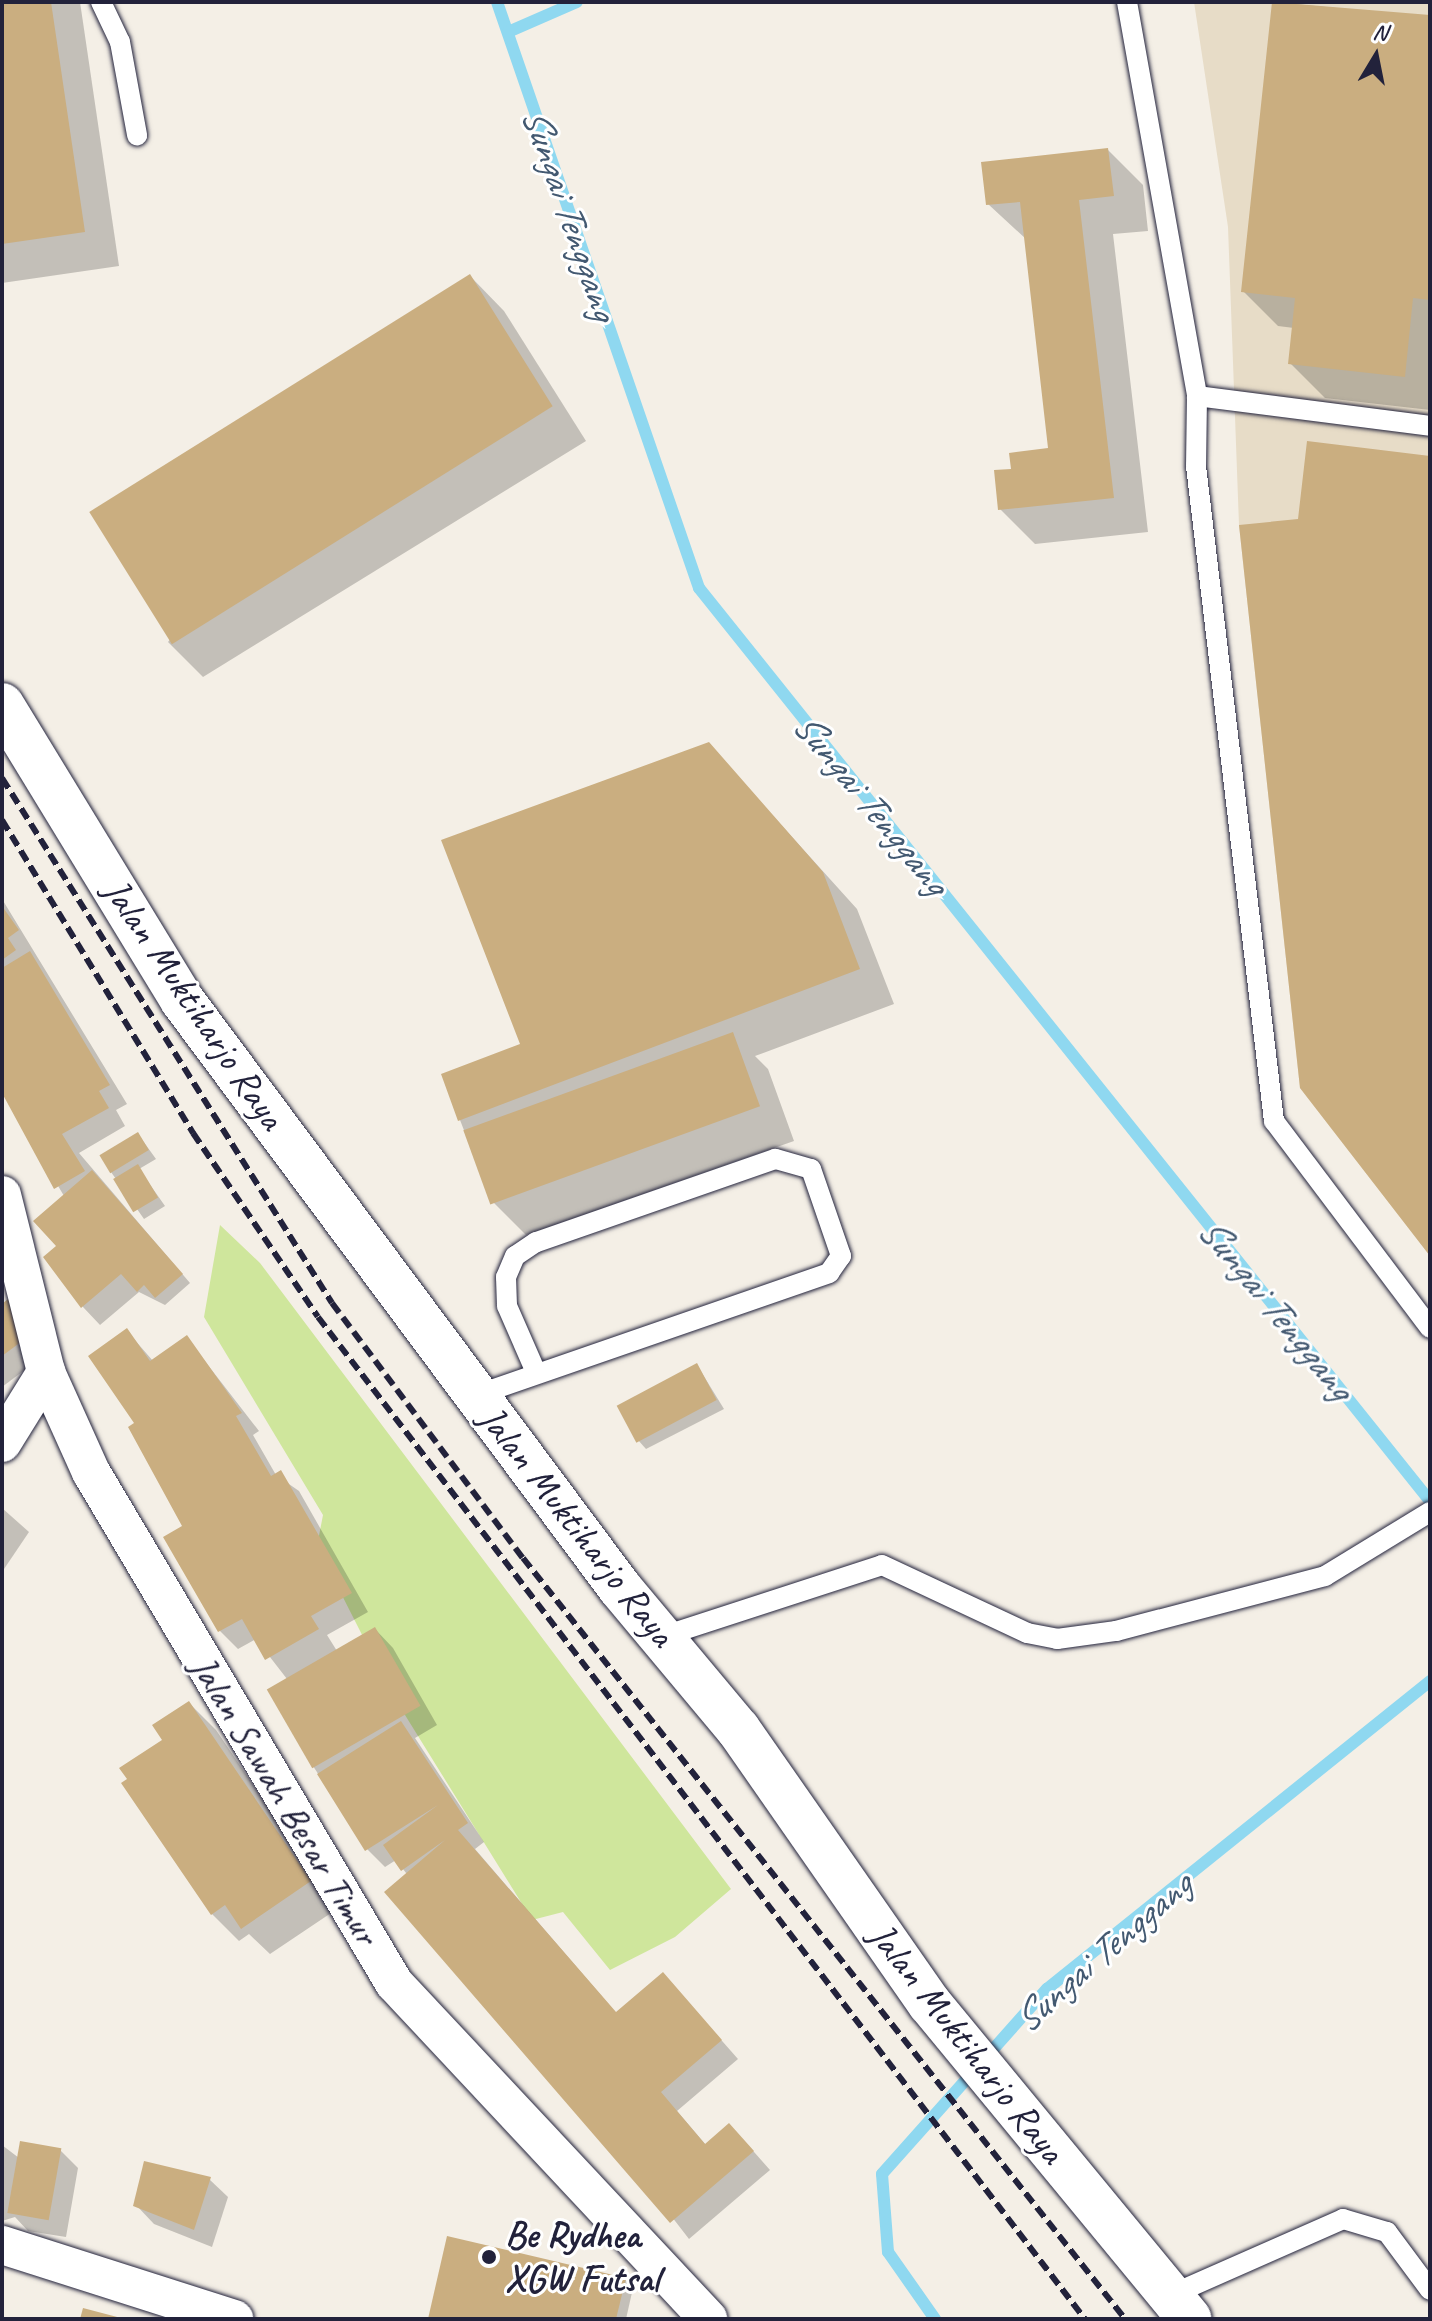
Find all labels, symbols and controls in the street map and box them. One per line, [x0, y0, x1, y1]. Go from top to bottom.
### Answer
north arrow [1336, 16, 1416, 96]
text: N [1371, 17, 1389, 47]
water label: Sungai Tenggang [511, 101, 629, 325]
water label: Sungai Tenggang [783, 702, 959, 904]
street label: Jalan Muktiharjo Raya [94, 870, 294, 1138]
water label: Sungai Tenggang [1188, 1207, 1364, 1409]
street label: Jalan Muktiharjo Raya [469, 1397, 685, 1655]
street label: Jalan Sawah Besar Timur [181, 1648, 389, 1952]
water label: Sungai Tenggang [1003, 1861, 1201, 2043]
street label: Jalan Muktiharjo Raya [859, 1914, 1075, 2172]
place label: Be Rydhea XGW Futsal [505, 2212, 659, 2302]
marker: Be Rydhea XGW Futsal [480, 2248, 498, 2266]

